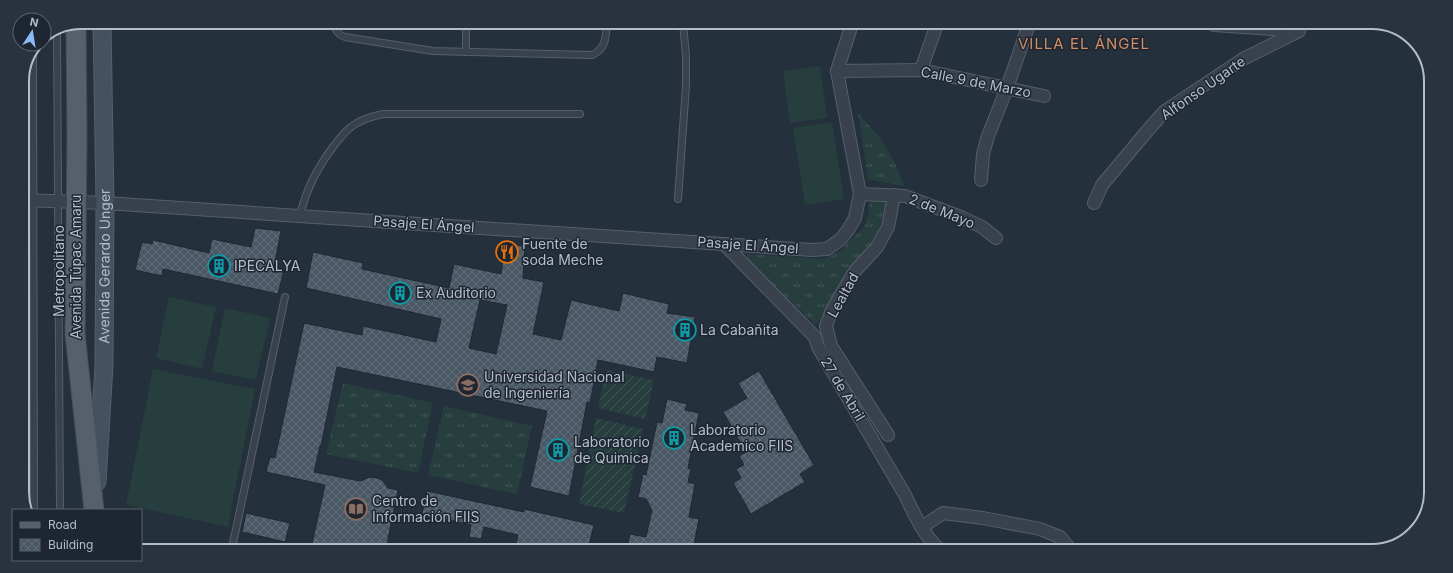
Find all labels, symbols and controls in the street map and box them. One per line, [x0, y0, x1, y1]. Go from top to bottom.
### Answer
north arrow [12, 12, 52, 52]
text: N [29, 14, 40, 30]
district label: VILLA EL ÁNGEL [1018, 34, 1150, 53]
street label: Alfonso Ugarte [1157, 52, 1248, 123]
street label: Calle 9 de Marzo [920, 62, 1033, 101]
street label: Avenida Gerardo Unger [95, 189, 113, 344]
street label: 2 de Mayo [907, 190, 978, 231]
street label: Avenida Túpac Amaru [67, 195, 84, 339]
street label: Pasaje El Ángel [373, 211, 475, 236]
street label: Metropolitano [50, 225, 67, 317]
street label: Pasaje El Ángel [697, 232, 799, 257]
place label: Fuente de soda Meche [522, 235, 603, 268]
restaurant icon: Fuente de soda Meche [494, 239, 520, 265]
building icon: IPECALYA [206, 253, 232, 279]
place label: IPECALYA [234, 257, 301, 274]
street label: Lealtad [823, 269, 862, 320]
building icon: Ex Auditorio [387, 280, 413, 306]
place label: Ex Auditorio [416, 284, 496, 301]
building icon: La Cabañita [672, 317, 698, 343]
place label: La Cabañita [700, 321, 779, 338]
street label: 27 de Abril [818, 354, 869, 424]
place label: Universidad Nacional de Ingeniería [484, 368, 625, 401]
school or university icon: Universidad Nacional de Ingeniería [455, 372, 481, 398]
place label: Laboratorio Academico FIIS [690, 421, 793, 454]
building icon: Laboratorio Academico FIIS [661, 425, 687, 451]
place label: Laboratorio de Quimica [574, 433, 650, 466]
building icon: Laboratorio de Quimica [545, 437, 571, 463]
place label: Centro de Información FIIS [372, 492, 480, 525]
library icon: Centro de Información FIIS [343, 496, 369, 522]
legend [12, 509, 142, 561]
text: Road [48, 517, 77, 532]
text: Building [48, 537, 93, 552]

